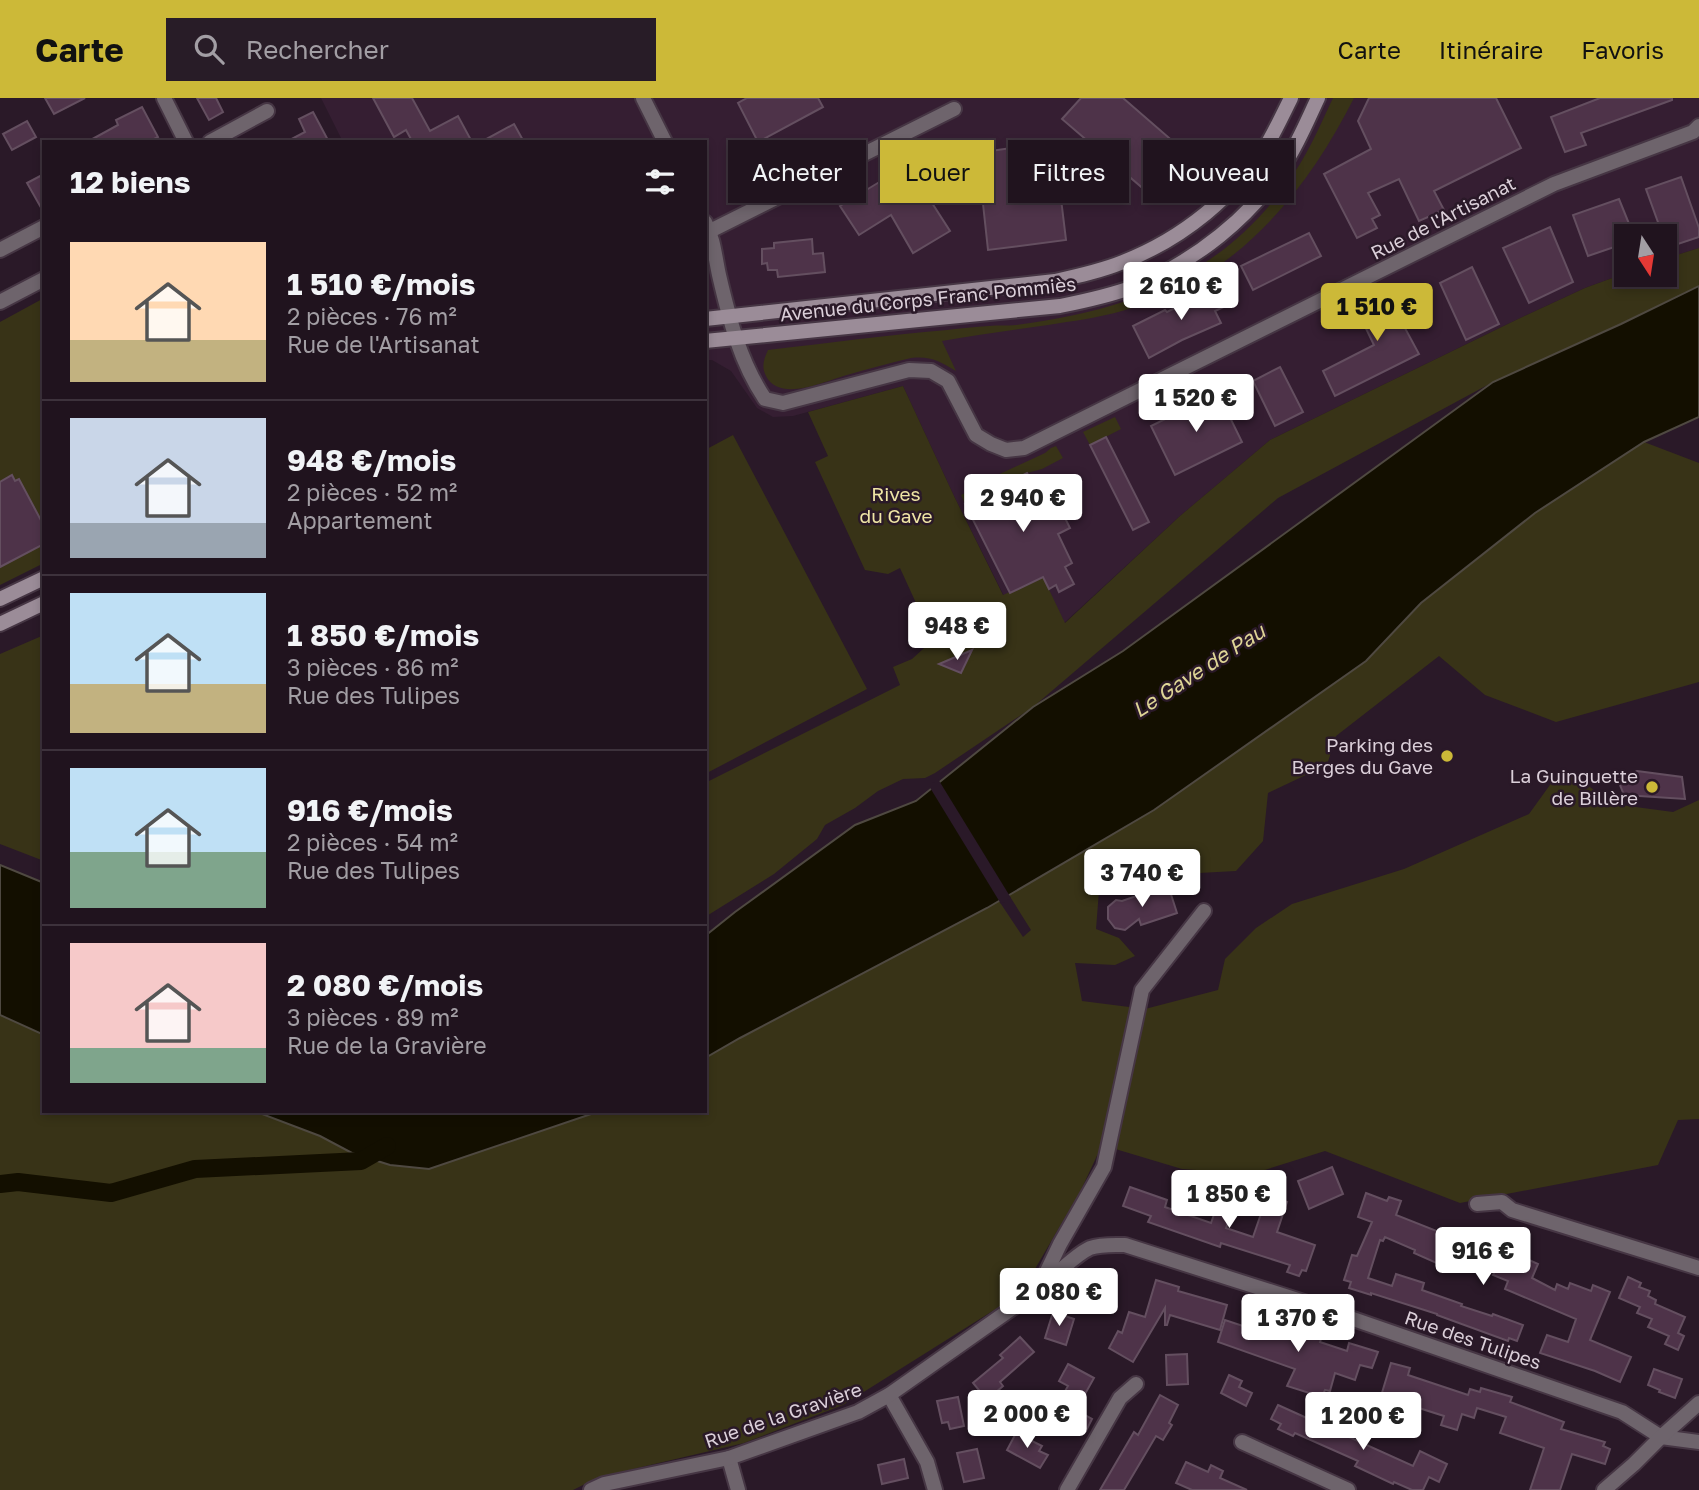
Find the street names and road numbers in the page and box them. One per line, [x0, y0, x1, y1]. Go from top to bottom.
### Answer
street label: Rue de l'Artisanat [1367, 171, 1519, 264]
street label: Avenue du Corps Franc Pommiès [779, 272, 1077, 325]
street label: Rue des Tulipes [1402, 1305, 1544, 1374]
street label: Rue de la Gravière [701, 1377, 864, 1452]

